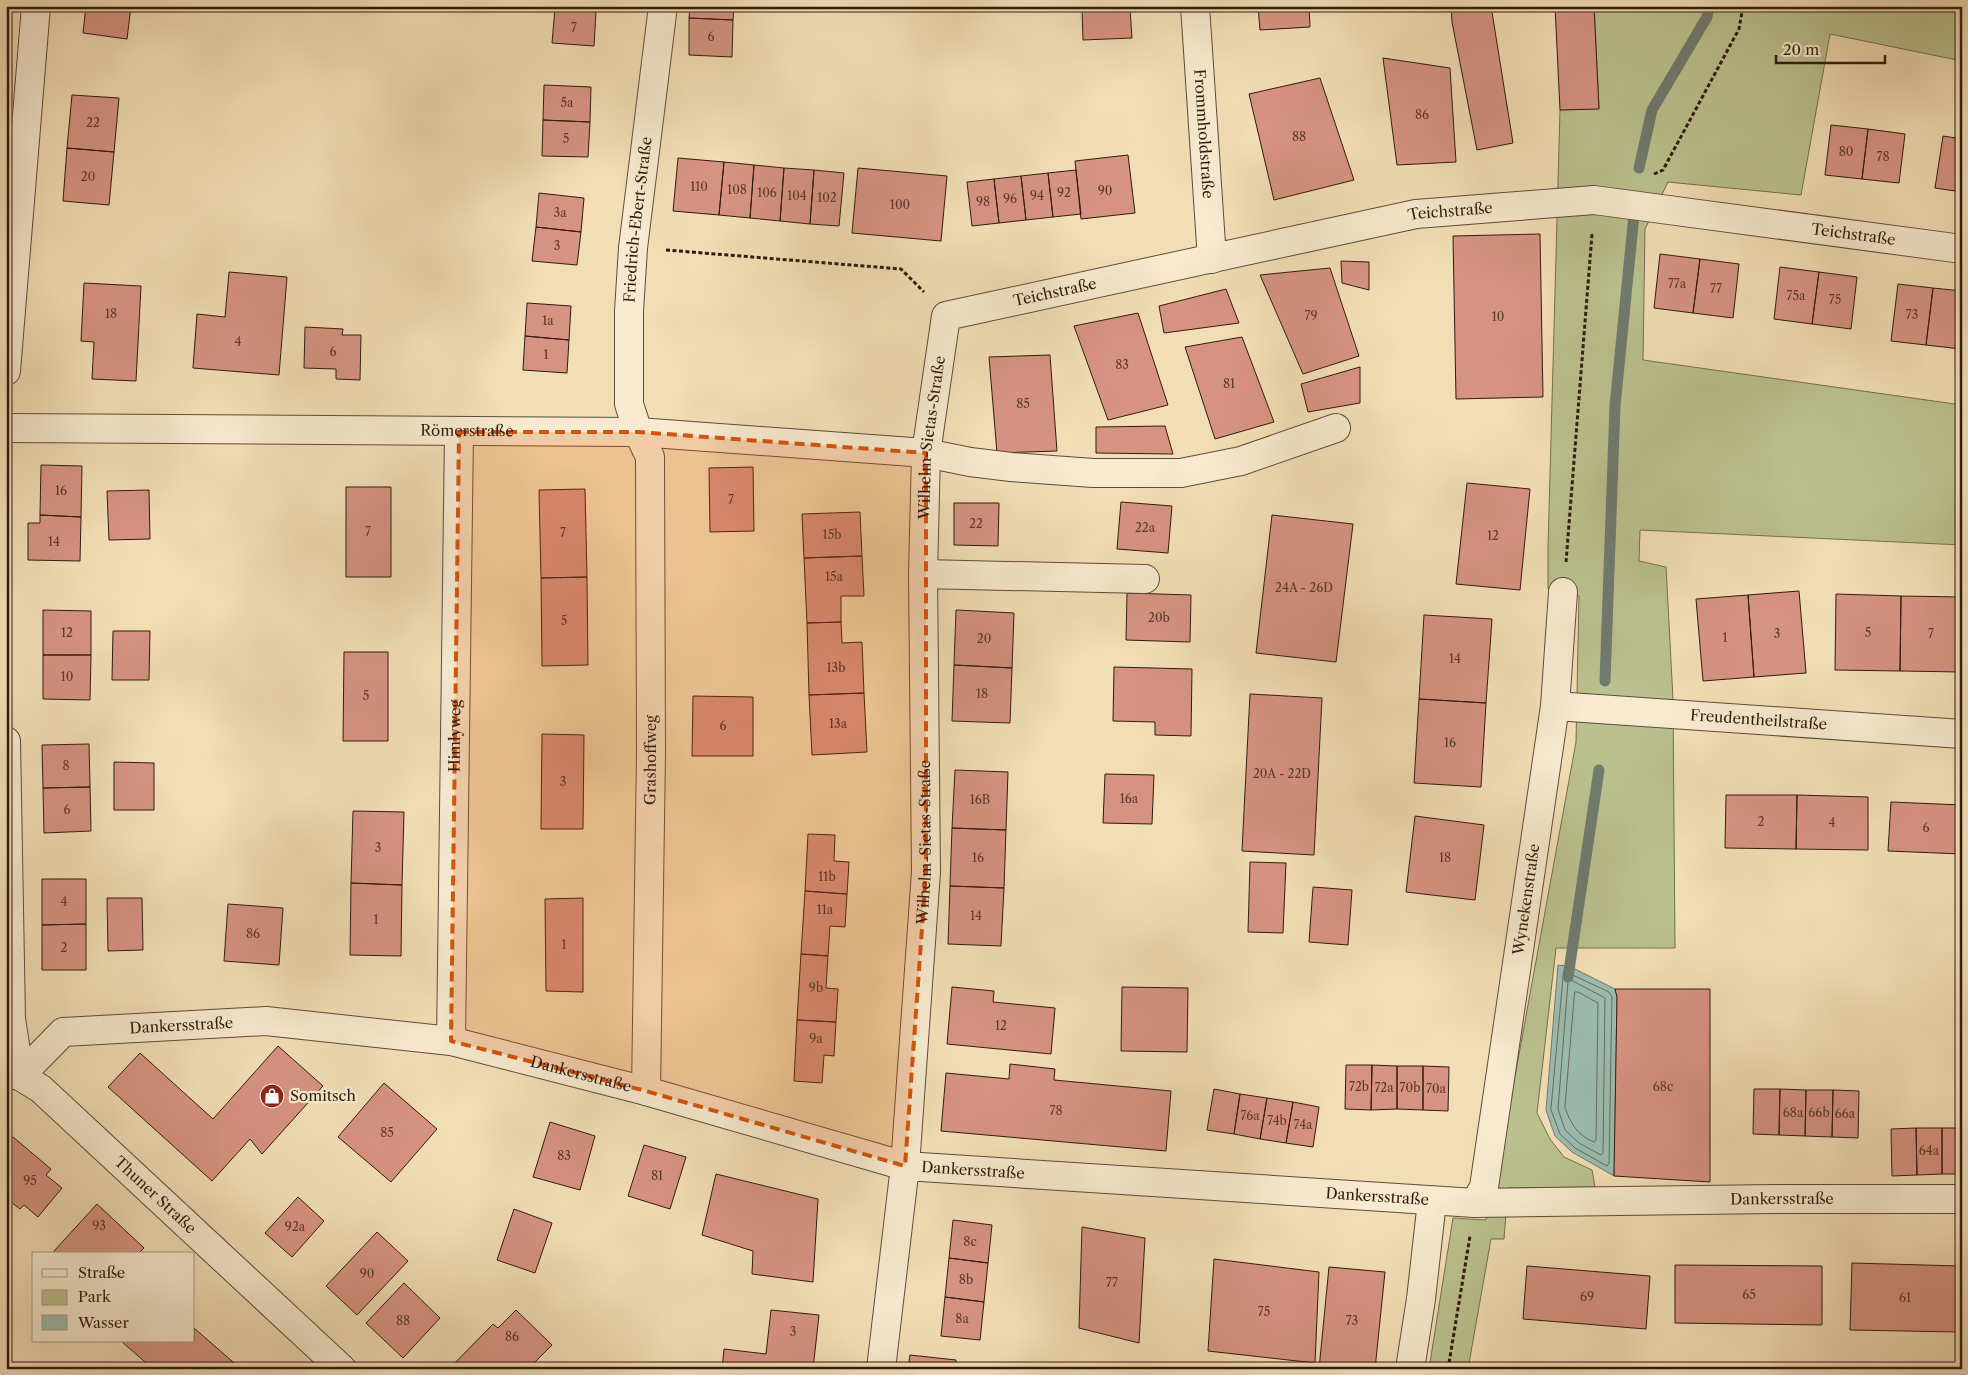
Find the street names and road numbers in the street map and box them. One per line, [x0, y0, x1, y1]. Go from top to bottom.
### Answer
street label: Frommholdstraße [1190, 68, 1218, 199]
street label: Friedrich-Ebert-Straße [620, 136, 656, 303]
street label: Teichstraße [1406, 198, 1493, 224]
street label: Teichstraße [1810, 219, 1897, 249]
street label: Teichstraße [1011, 274, 1098, 310]
street label: Wilhelm-Sietas-Straße [914, 355, 949, 521]
street label: Römerstraße [420, 421, 514, 440]
street label: Himlyweg [445, 700, 464, 772]
street label: Freudentheilstraße [1689, 705, 1828, 734]
street label: Grashoffweg [640, 715, 660, 805]
street label: Wilhelm-Sietas-Straße [912, 760, 935, 926]
street label: Wynekenstraße [1508, 842, 1544, 957]
street label: Dankersstraße [129, 1013, 234, 1037]
street label: Dankersstraße [528, 1052, 634, 1096]
street label: Thuner Straße [111, 1152, 200, 1238]
street label: Dankersstraße [921, 1157, 1025, 1183]
street label: Dankersstraße [1325, 1183, 1430, 1209]
street label: Dankersstraße [1730, 1189, 1834, 1209]

